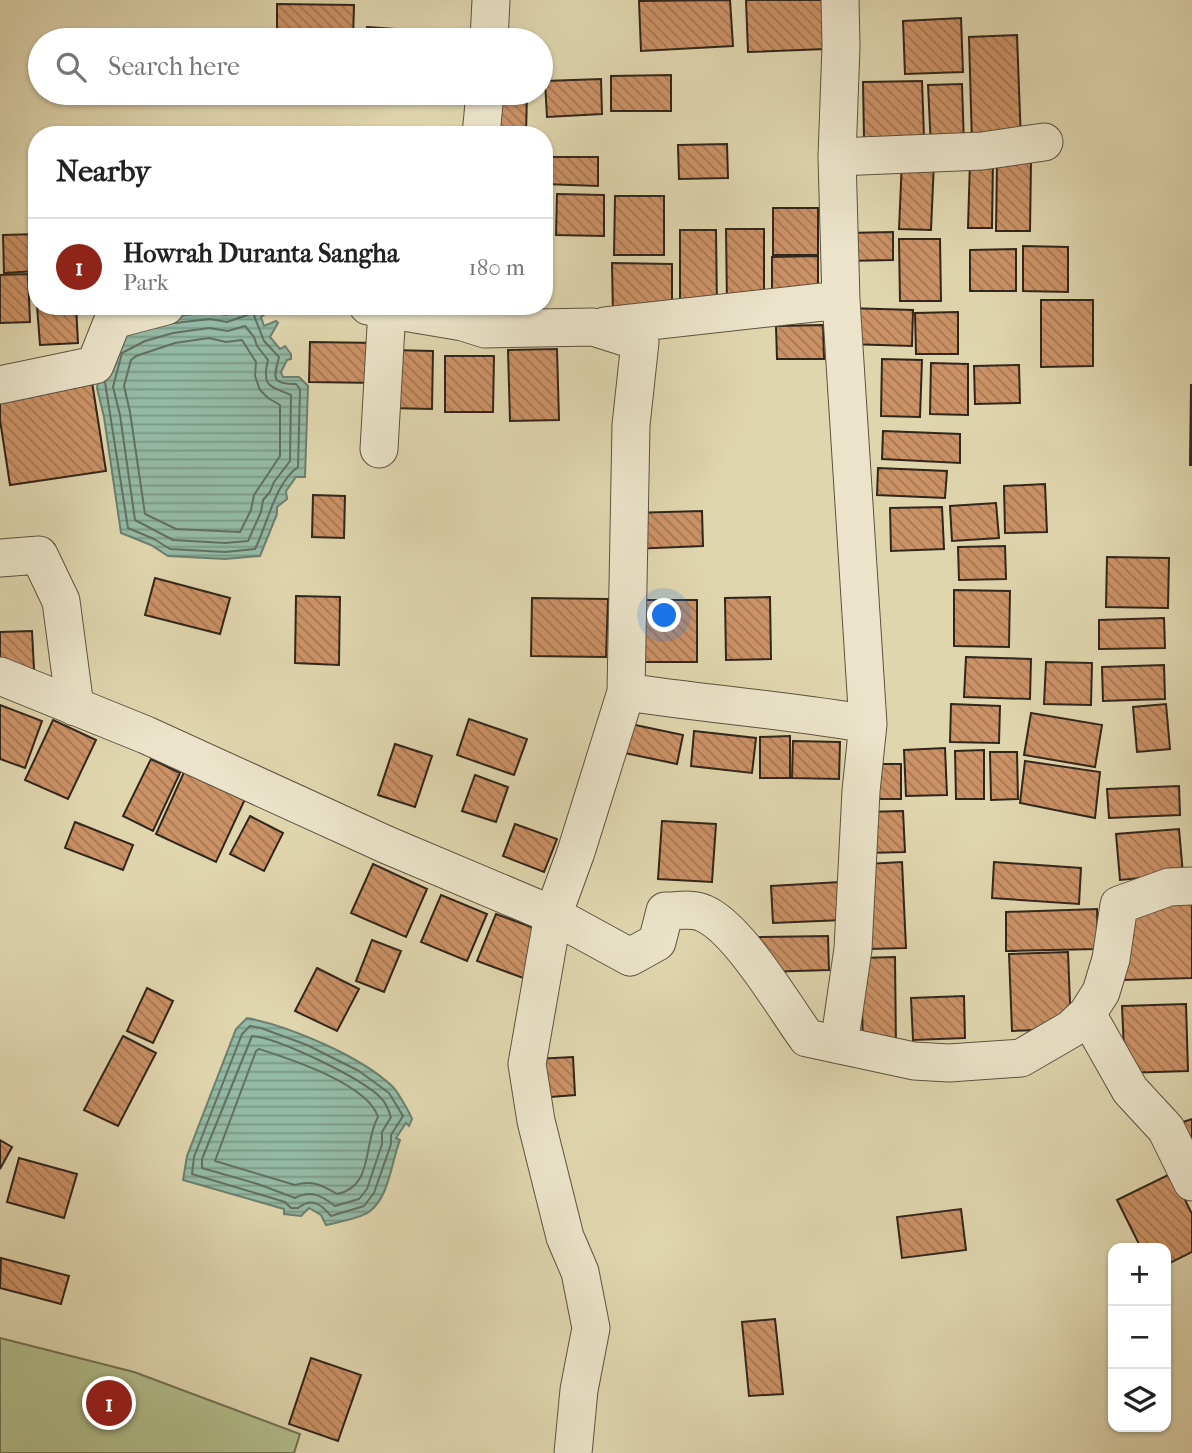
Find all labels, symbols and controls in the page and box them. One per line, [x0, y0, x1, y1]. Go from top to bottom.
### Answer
search box [28, 28, 553, 105]
icon: search [52, 48, 90, 86]
text: Search here [108, 51, 240, 82]
text: Nearby [56, 154, 151, 189]
text: Howrah Duranta Sangha [123, 238, 399, 269]
text: 1 [75, 254, 83, 281]
text: 180 m [468, 254, 525, 281]
text: Park [123, 269, 169, 296]
your location [647, 598, 681, 632]
map controls [1108, 1243, 1171, 1432]
button: + [1108, 1243, 1171, 1306]
button: − [1108, 1306, 1171, 1369]
button: layers [1108, 1369, 1171, 1432]
pin: 1 [86, 1377, 132, 1429]

